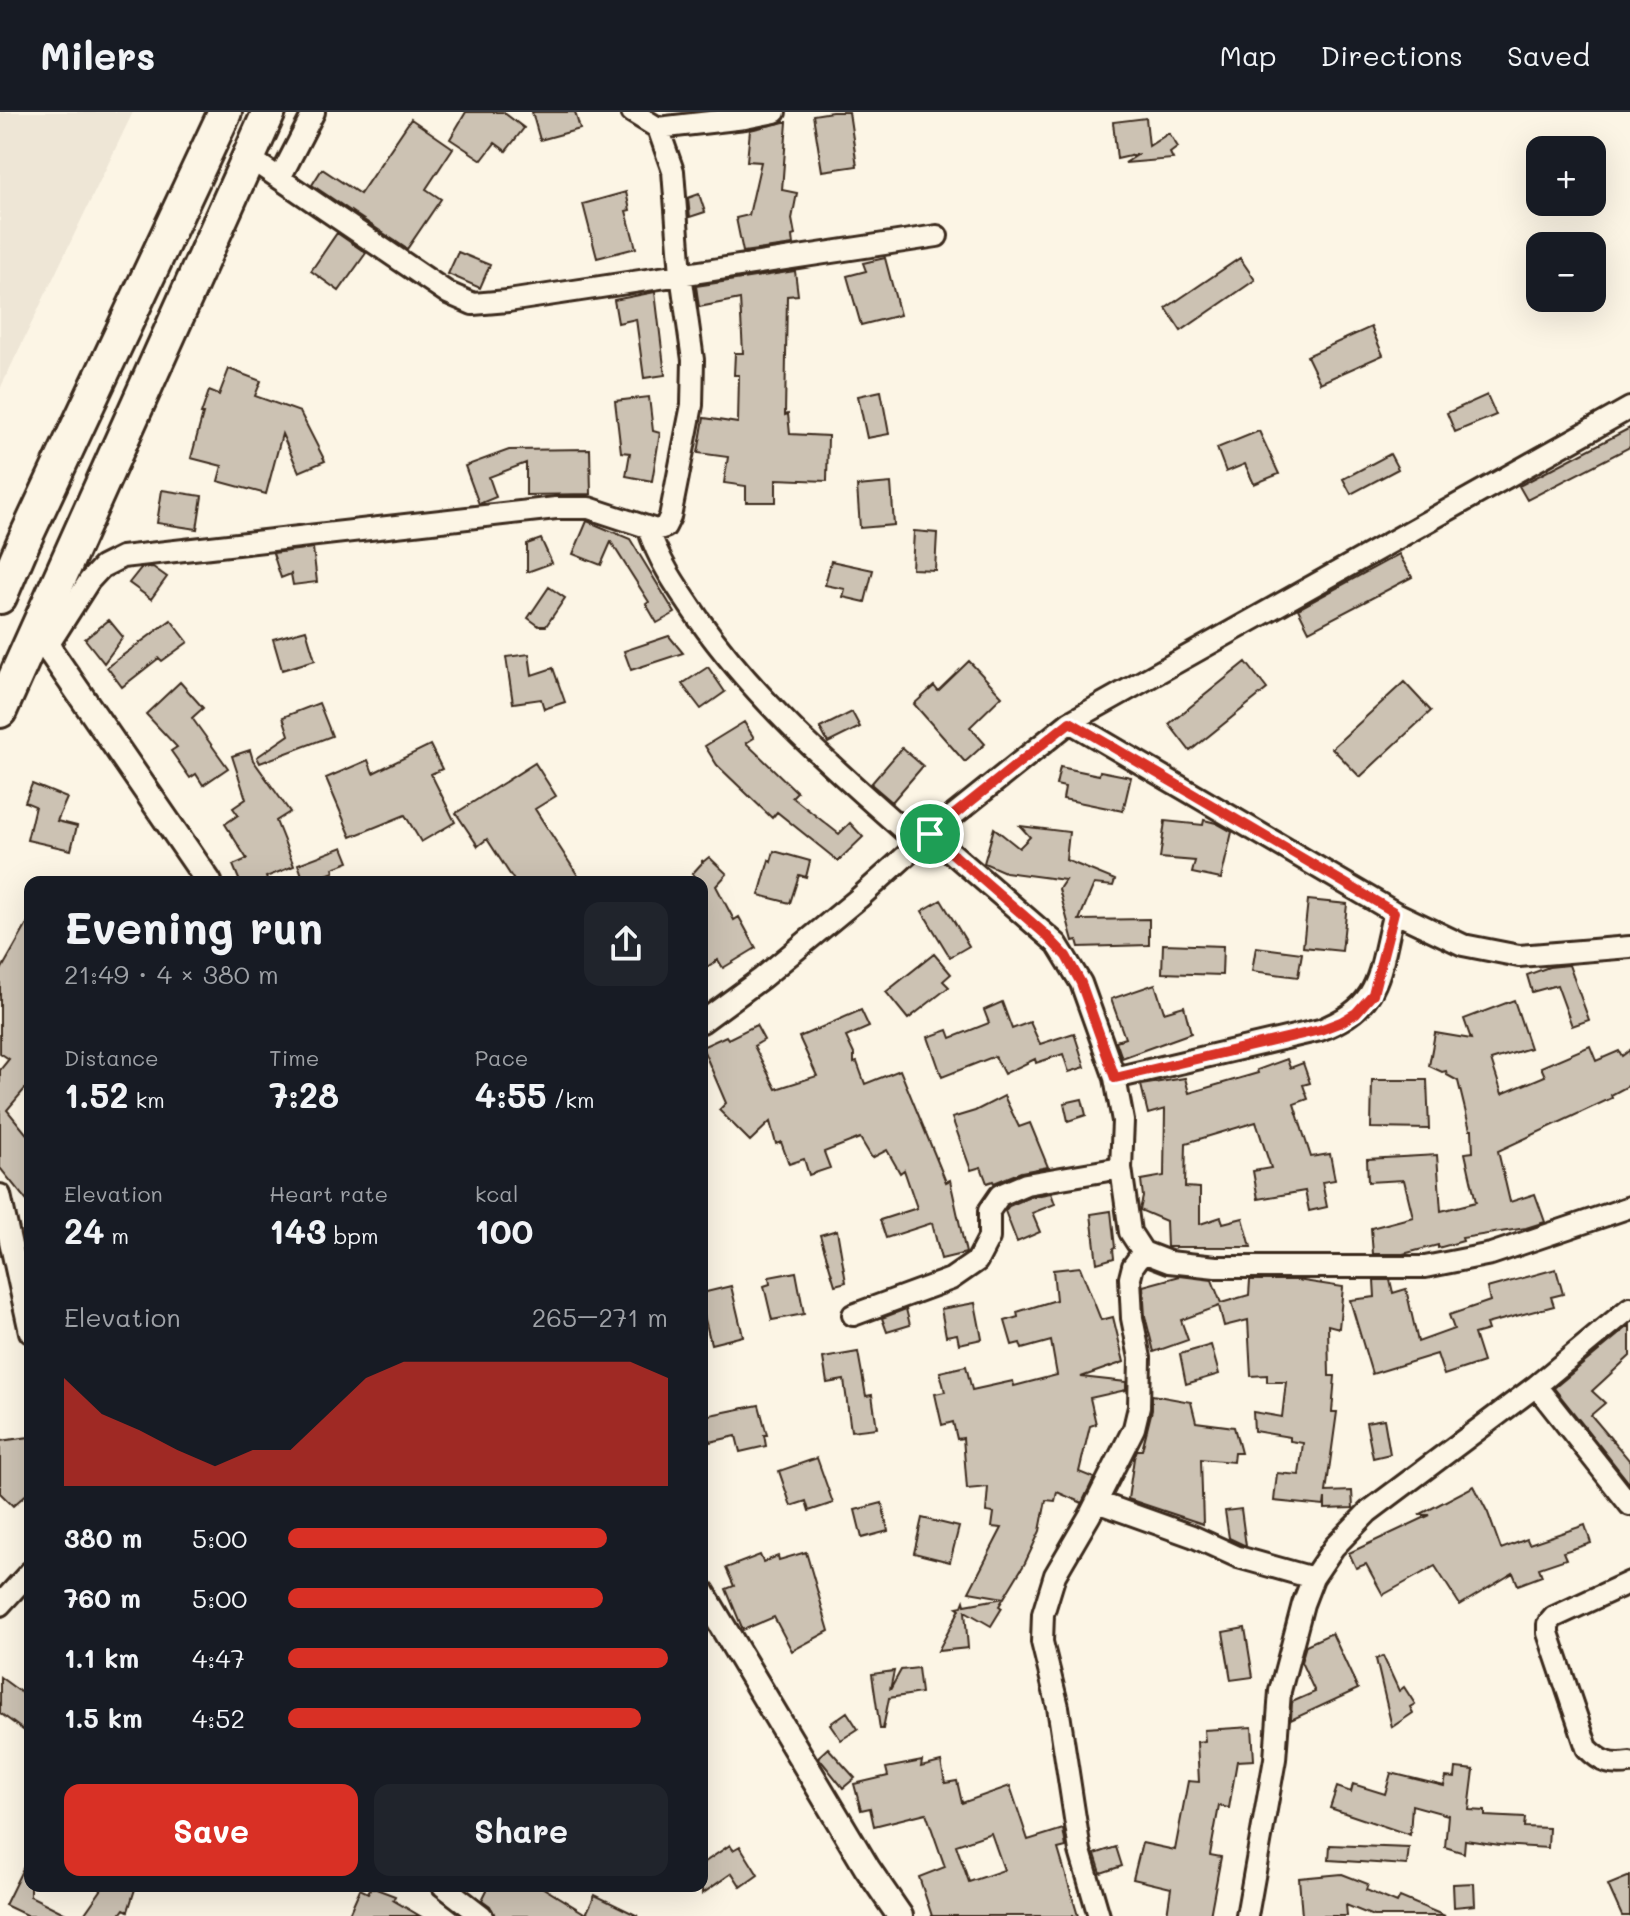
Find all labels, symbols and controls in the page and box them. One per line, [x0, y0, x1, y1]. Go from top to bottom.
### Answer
text: Milers [40, 30, 155, 80]
text: Map [1220, 37, 1277, 73]
text: Directions [1321, 37, 1463, 73]
text: Saved [1507, 37, 1590, 73]
map controls [1526, 136, 1606, 312]
button: + [1526, 136, 1606, 216]
button: − [1526, 232, 1606, 312]
pin [896, 800, 964, 868]
icon: arrive [908, 812, 952, 856]
text: Evening run [64, 898, 323, 955]
button: share [584, 902, 668, 986]
text: 21:49 · 4 × 380 m [64, 957, 279, 991]
text: Distance [64, 1043, 159, 1072]
text: Time [269, 1043, 319, 1072]
text: Pace [475, 1043, 528, 1072]
text: 1.52 [64, 1072, 128, 1117]
text: 7:28 [269, 1072, 339, 1117]
text: 4:55 [475, 1072, 547, 1117]
text: km [128, 1085, 165, 1114]
text: /km [547, 1085, 595, 1114]
text: Elevation [64, 1179, 163, 1208]
text: Heart rate [269, 1179, 388, 1208]
text: kcal [475, 1179, 519, 1208]
text: 24 [64, 1208, 105, 1253]
text: 143 [269, 1208, 326, 1253]
text: 100 [475, 1208, 533, 1253]
text: m [105, 1221, 129, 1250]
text: bpm [326, 1221, 379, 1250]
text: Elevation [64, 1300, 181, 1334]
text: 265–271 m [532, 1300, 668, 1334]
text: 380 m [64, 1521, 142, 1555]
text: 5:00 [192, 1521, 247, 1555]
text: 760 m [64, 1581, 141, 1615]
text: 5:00 [192, 1581, 247, 1615]
text: 1.1 km [64, 1641, 139, 1675]
text: 4:47 [192, 1641, 245, 1675]
text: 1.5 km [64, 1701, 143, 1735]
text: 4:52 [192, 1701, 245, 1735]
button: Save [64, 1784, 358, 1876]
button: Share [374, 1784, 668, 1876]

